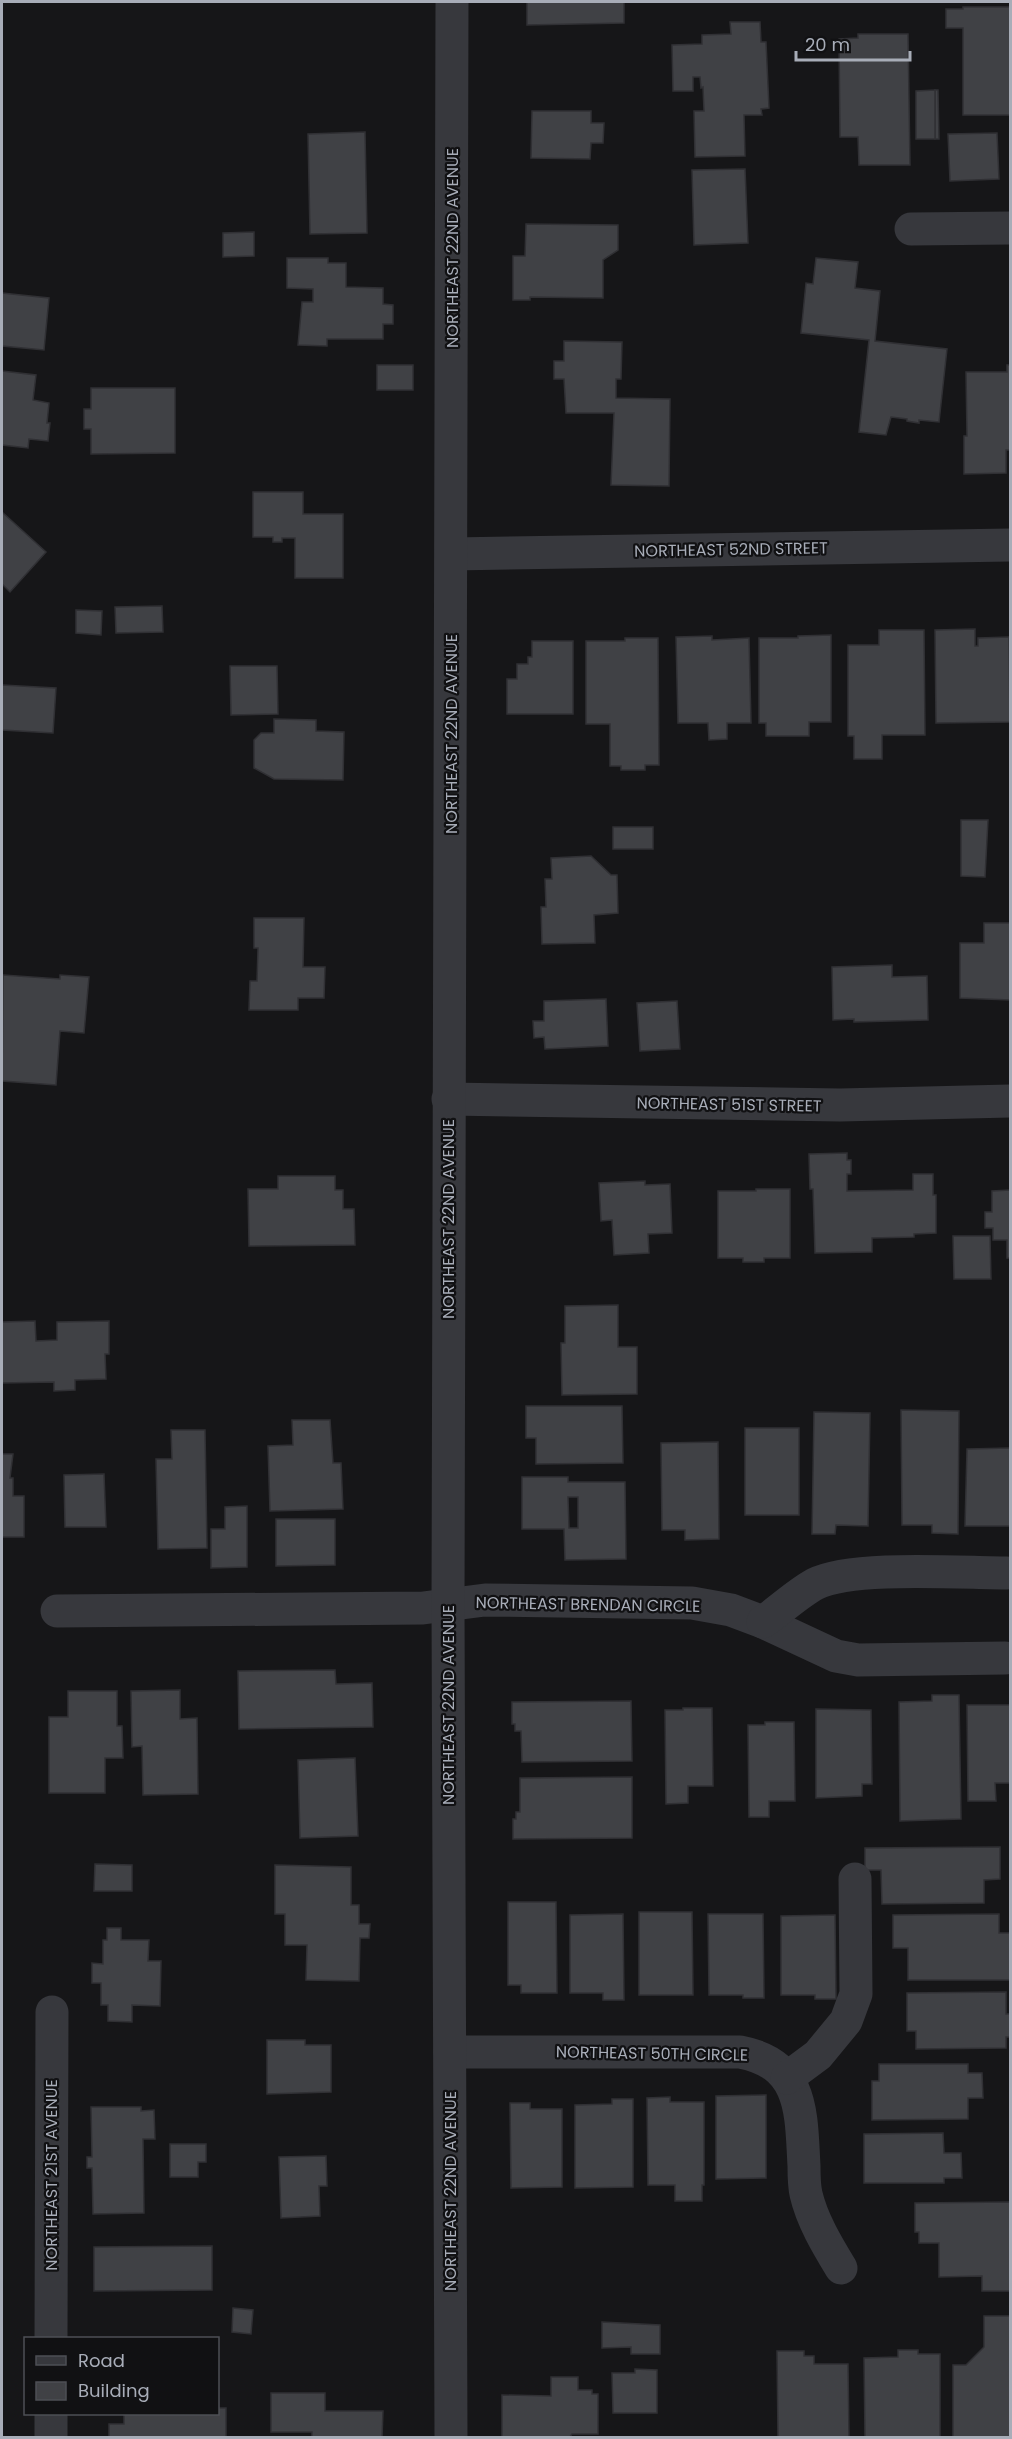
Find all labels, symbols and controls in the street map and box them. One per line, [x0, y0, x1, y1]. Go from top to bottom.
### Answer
scale bar [796, 24, 910, 62]
text: 20 m [805, 32, 850, 57]
street label: NORTHEAST 22ND AVENUE [441, 148, 464, 348]
street label: NORTHEAST 52ND STREET [634, 536, 828, 563]
street label: NORTHEAST 22ND AVENUE [440, 634, 463, 834]
street label: NORTHEAST 51ST STREET [636, 1091, 822, 1118]
street label: NORTHEAST 22ND AVENUE [437, 1119, 460, 1319]
street label: NORTHEAST BRENDAN CIRCLE [475, 1591, 701, 1618]
street label: NORTHEAST 22ND AVENUE [437, 1605, 460, 1805]
street label: NORTHEAST 50TH CIRCLE [556, 2040, 748, 2067]
street label: NORTHEAST 21ST AVENUE [40, 2079, 63, 2271]
street label: NORTHEAST 22ND AVENUE [439, 2091, 462, 2291]
legend [24, 2337, 219, 2415]
text: Road [78, 2348, 125, 2373]
text: Building [78, 2378, 150, 2403]

